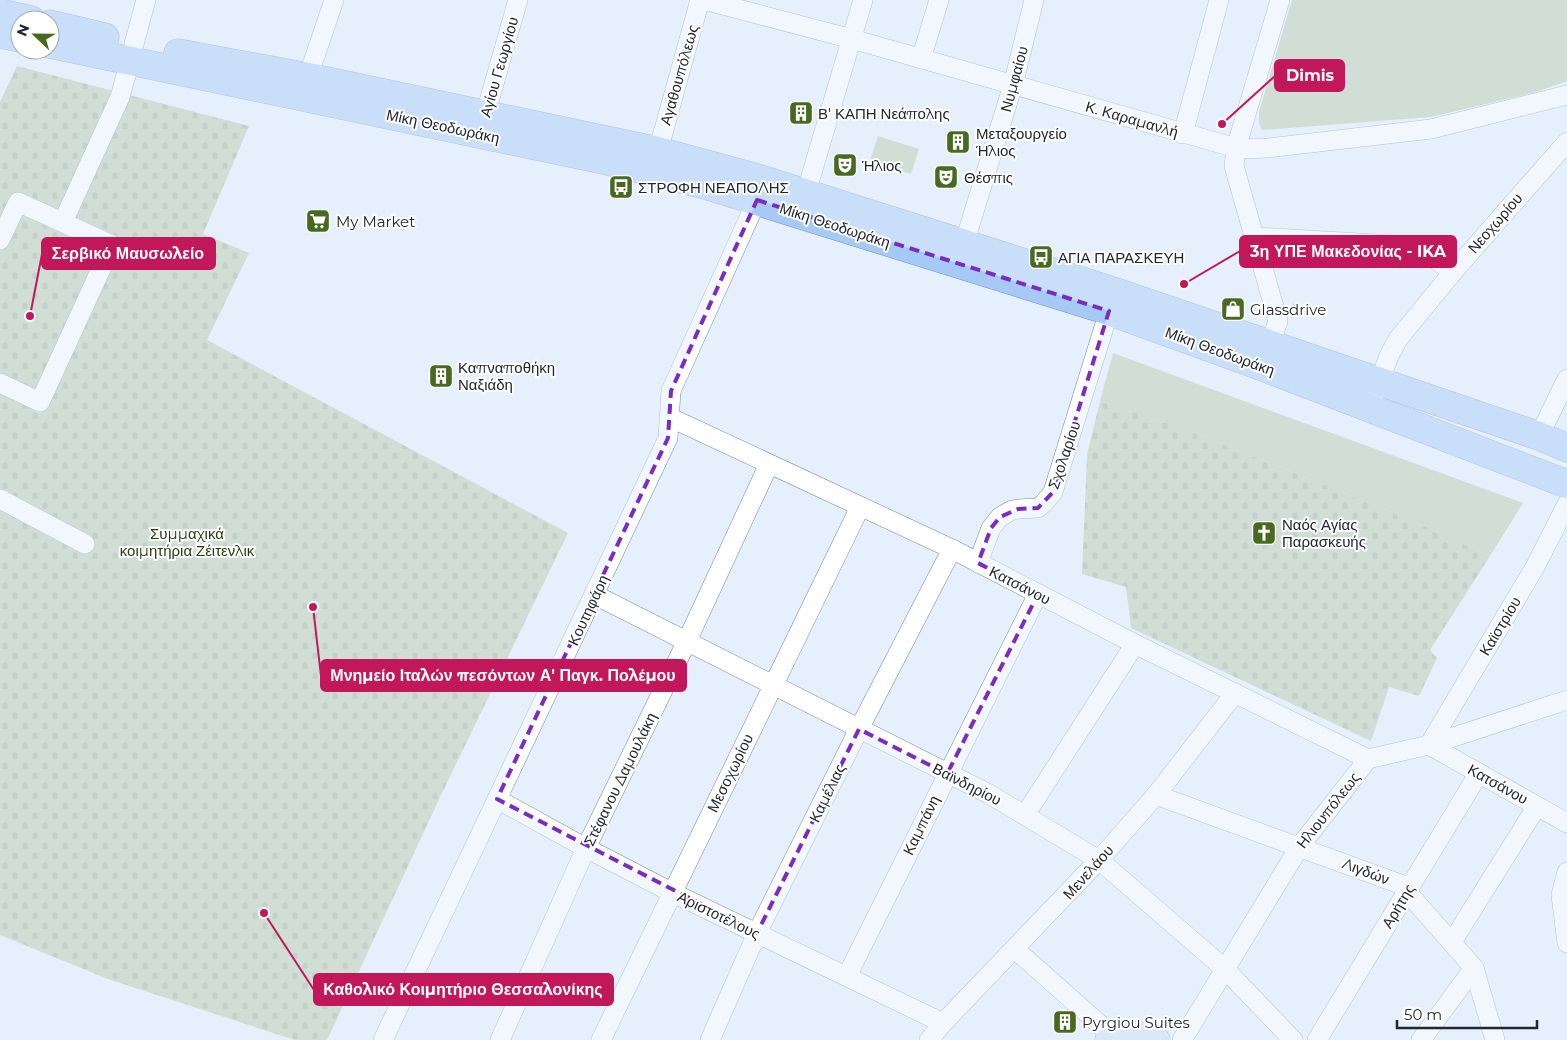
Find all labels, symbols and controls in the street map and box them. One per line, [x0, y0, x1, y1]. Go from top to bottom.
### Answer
north arrow [10, 10, 60, 60]
street label: Αγίου Γεωργίου [476, 15, 522, 119]
text: N [12, 22, 33, 39]
street label: Αγαθουπόλεως [656, 23, 702, 127]
street label: Νυμφαίου [996, 44, 1032, 114]
callout: Dimis [1275, 60, 1344, 91]
text: Dimis [1286, 66, 1335, 85]
street label: Κ. Καραμανλή [1083, 97, 1181, 141]
building icon: Β' ΚΑΠΗ Νεάπολης [788, 100, 814, 126]
place label: Β' ΚΑΠΗ Νεάπολης [818, 104, 950, 123]
street label: Μίκη Θεοδωράκη [385, 105, 501, 147]
place label: Μεταξουργείο Ήλιος [975, 124, 1067, 160]
building icon: Μεταξουργείο Ήλιος [945, 129, 971, 155]
theatre icon: Ήλιος [832, 152, 858, 178]
place label: Ήλιος [861, 156, 902, 175]
theatre icon: Θέσπις [933, 164, 959, 190]
place label: Θέσπις [964, 168, 1013, 187]
bus stop icon: ΣΤΡΟΦΗ ΝΕΑΠΟΛΗΣ [608, 174, 634, 200]
place label: ΣΤΡΟΦΗ ΝΕΑΠΟΛΗΣ [638, 178, 789, 197]
street label: Νεοχωρίου [1464, 189, 1526, 257]
street label: Μίκη Θεοδωράκη [777, 198, 893, 252]
supermarket icon: My Market [305, 208, 331, 234]
place label: My Market [336, 212, 415, 231]
callout: 3η ΥΠΕ Μακεδονίας - IKA [1240, 236, 1456, 267]
callout: Σερβικό Μαυσωλείο [42, 238, 215, 269]
text: 3η ΥΠΕ Μακεδονίας - IKA [1249, 242, 1447, 261]
text: Σερβικό Μαυσωλείο [52, 244, 204, 263]
bus stop icon: ΑΓΙΑ ΠΑΡΑΣΚΕΥΗ [1028, 244, 1054, 270]
place label: ΑΓΙΑ ΠΑΡΑΣΚΕΥΗ [1058, 248, 1184, 267]
shop icon: Glassdrive [1220, 296, 1246, 322]
place label: Glassdrive [1250, 300, 1326, 319]
street label: Μίκη Θεοδωράκη [1163, 322, 1277, 380]
place label: Καπναποθήκη Ναξιάδη [458, 358, 555, 394]
building icon: Καπναποθήκη Ναξιάδη [428, 363, 454, 389]
street label: Σχολαρίου [1043, 418, 1085, 492]
place label: Ναός Αγίας Παρασκευής [1282, 515, 1366, 551]
church icon: Ναός Αγίας Παρασκευής [1251, 520, 1277, 546]
park label: Συμμαχικά κοιμητήρια Ζέιτενλικ [120, 524, 255, 560]
street label: Κατσάνου [986, 562, 1054, 608]
street label: Κουτηφάρη [563, 572, 613, 648]
street label: Καϊστρίου [1475, 593, 1525, 659]
callout: Μνημείο Ιταλών πεσόντων Α' Παγκ. Πολέμου [321, 660, 686, 691]
text: Μνημείο Ιταλών πεσόντων Α' Παγκ. Πολέμου [330, 666, 676, 685]
street label: Στέφανου Δαμουλάκη [579, 709, 661, 849]
street label: Μεσοχωρίου [703, 731, 757, 815]
street label: Βαϊνδηρίου [929, 759, 1005, 809]
street label: Κατσάνου [1464, 760, 1532, 808]
street label: Καμέλιας [805, 761, 849, 825]
street label: Ηλιουπόλεως [1292, 768, 1364, 852]
street label: Καμπάνη [898, 792, 944, 858]
street label: Μενελάου [1059, 841, 1117, 903]
street label: Λιγδών [1340, 853, 1392, 889]
street label: Αρήτης [1377, 880, 1419, 932]
street label: Αριστοτέλους [675, 887, 763, 943]
callout: Καθολικό Κοιμητήριο Θεσσαλονίκης [314, 974, 613, 1005]
text: Καθολικό Κοιμητήριο Θεσσαλονίκης [323, 980, 603, 999]
scale bar [1397, 998, 1537, 1030]
text: 50 m [1404, 1005, 1442, 1024]
building icon: Pyrgiou Suites [1052, 1009, 1078, 1035]
place label: Pyrgiou Suites [1082, 1013, 1190, 1032]

